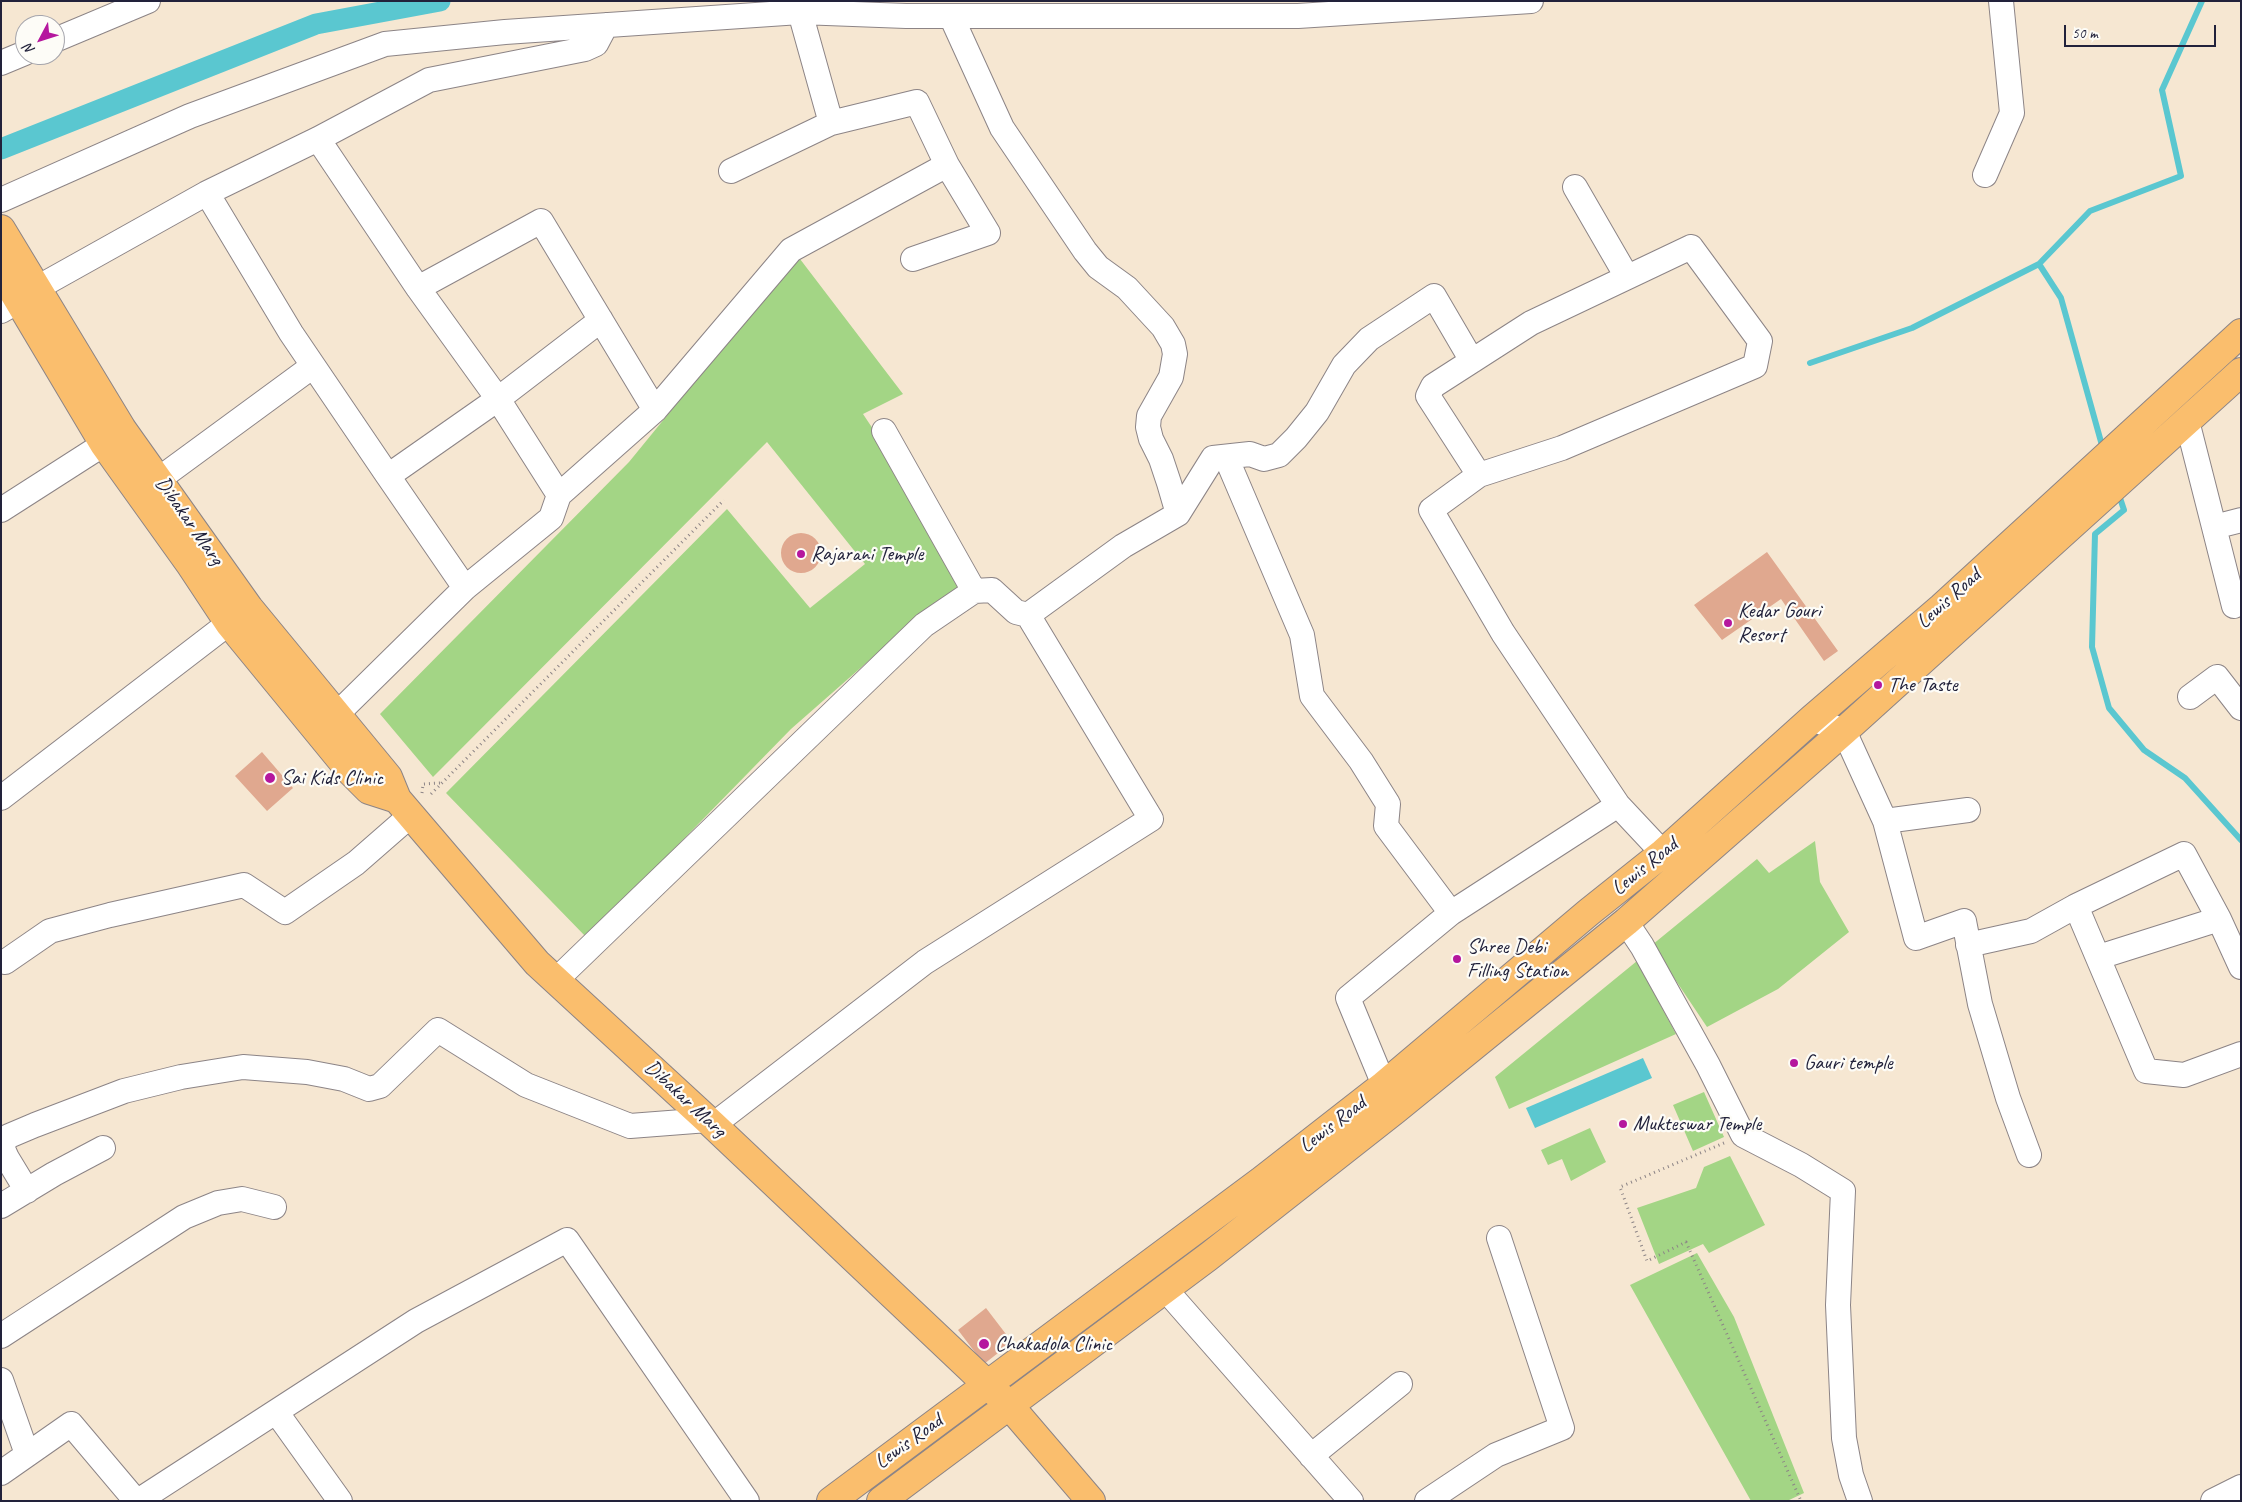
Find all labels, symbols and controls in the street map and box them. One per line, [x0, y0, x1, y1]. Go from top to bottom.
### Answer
north arrow [15, 15, 65, 65]
scale bar [2067, 15, 2220, 47]
text: 50 m [2072, 24, 2098, 43]
text: N [20, 41, 38, 58]
street label: Dibakar Marg [149, 472, 229, 570]
place label: Rajarani Temple [811, 541, 923, 567]
marker: Rajarani Temple [795, 548, 807, 560]
street label: Lewis Road [1912, 564, 1986, 634]
place label: Kedar Gouri Resort [1738, 598, 1821, 648]
marker: Kedar Gouri Resort [1722, 617, 1734, 629]
place label: The Taste [1888, 672, 1958, 698]
marker: The Taste [1872, 679, 1884, 691]
place label: Sai Kids Clinic [281, 765, 383, 791]
marker: Sai Kids Clinic [263, 771, 277, 785]
street label: Lewis Road [1607, 833, 1683, 901]
place label: Shree Debi Filling Station [1467, 934, 1568, 984]
marker: Shree Debi Filling Station [1451, 953, 1463, 965]
place label: Gauri temple [1804, 1050, 1893, 1076]
street label: Dibakar Marg [639, 1055, 731, 1143]
marker: Gauri temple [1788, 1057, 1800, 1069]
street label: Lewis Road [1295, 1091, 1371, 1159]
place label: Mukteswar Temple [1633, 1111, 1761, 1137]
marker: Mukteswar Temple [1617, 1118, 1629, 1130]
place label: Chakadola Clinic [995, 1331, 1112, 1357]
marker: Chakadola Clinic [977, 1337, 991, 1351]
street label: Lewis Road [870, 1409, 948, 1475]

